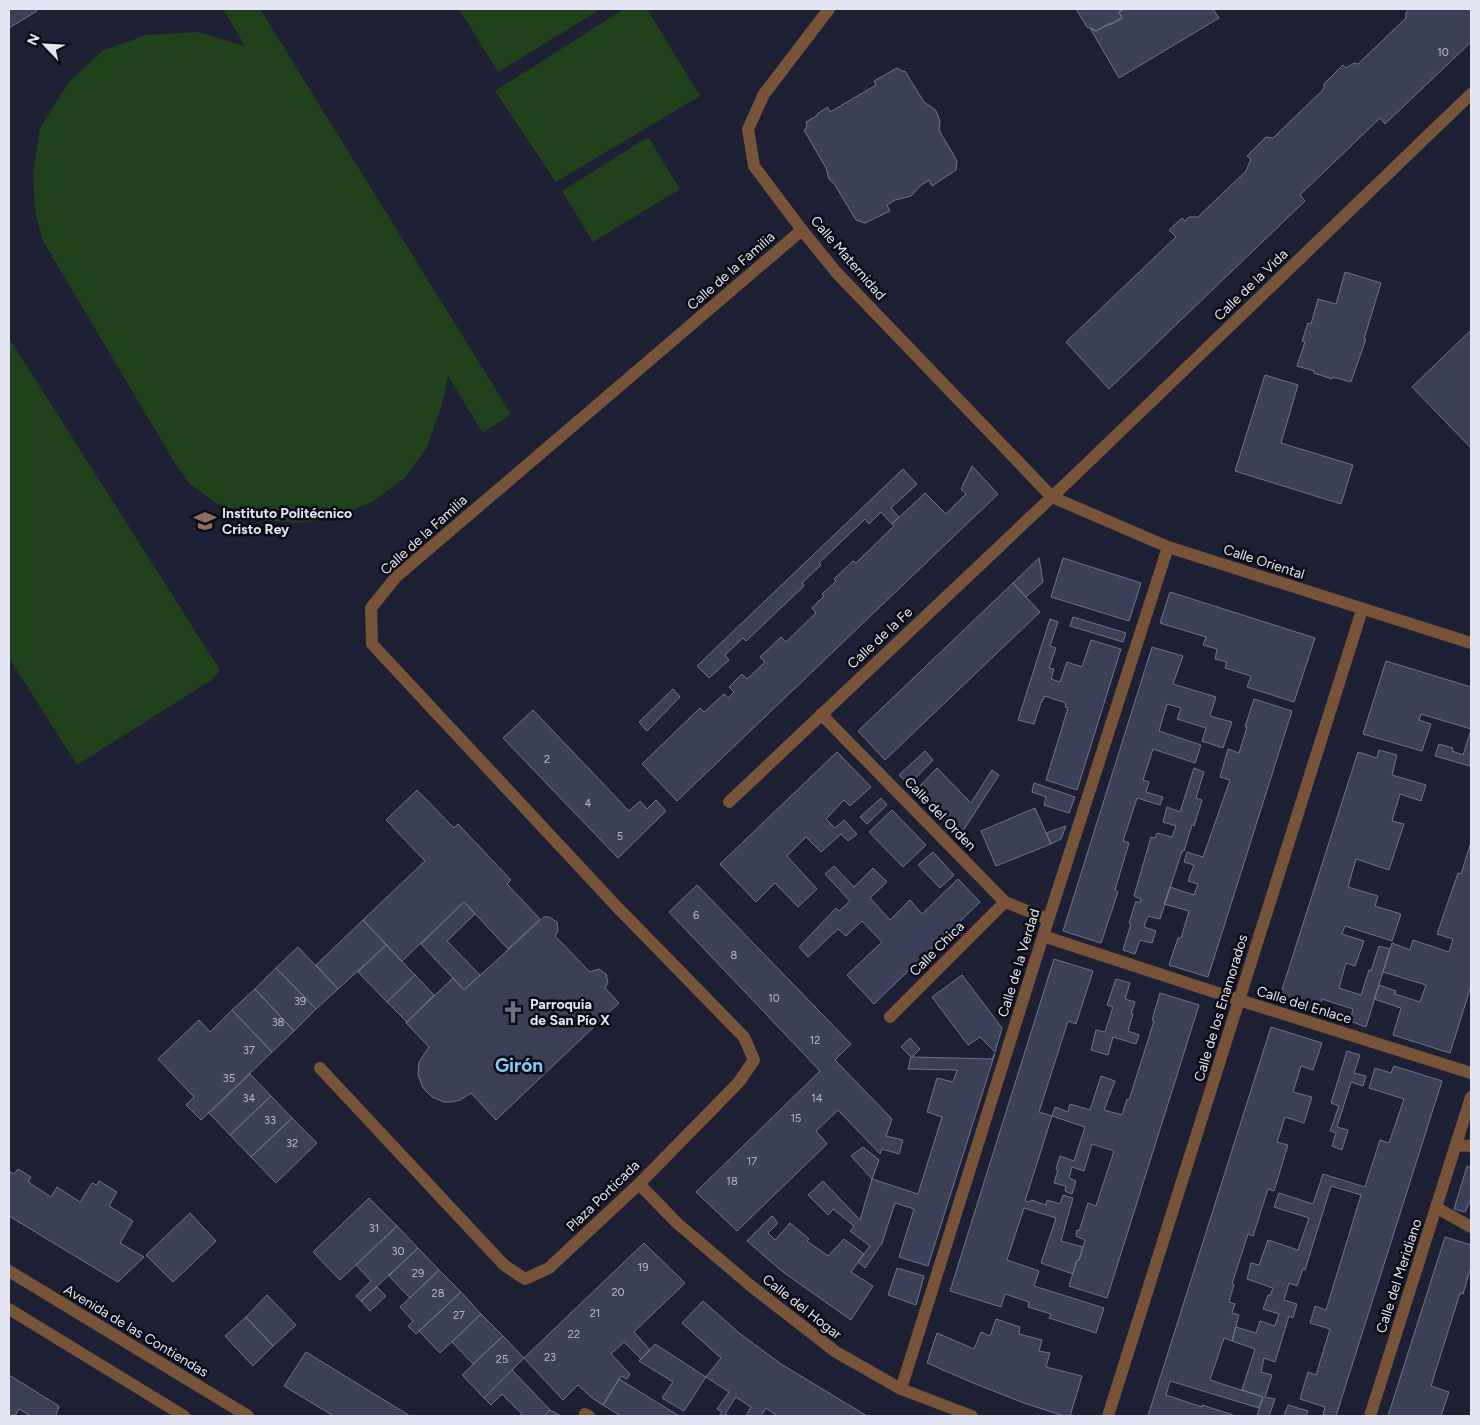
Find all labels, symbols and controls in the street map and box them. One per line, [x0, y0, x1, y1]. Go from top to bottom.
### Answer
north arrow [20, 20, 70, 70]
text: N [24, 31, 44, 48]
house number: 10 [1437, 46, 1449, 59]
street label: Calle Maternidad [807, 213, 889, 303]
street label: Calle de la Familia [684, 228, 778, 314]
street label: Calle de la Vida [1211, 246, 1291, 324]
street label: Calle de la Familia [377, 492, 471, 578]
place label: Instituto Politécnico Cristo Rey [222, 505, 352, 538]
school or university icon: Instituto Politécnico Cristo Rey [192, 508, 218, 534]
street label: Calle Oriental [1221, 541, 1307, 583]
street label: Calle de la Fe [844, 603, 916, 672]
house number: 2 [544, 753, 550, 766]
street label: Calle del Orden [900, 774, 980, 855]
house number: 4 [585, 797, 592, 810]
house number: 5 [617, 830, 623, 843]
street label: Calle de la Verdad [994, 907, 1044, 1019]
house number: 6 [693, 909, 699, 922]
street label: Calle Chica [906, 918, 968, 980]
street label: Calle de los Enamorados [1191, 932, 1251, 1084]
house number: 8 [731, 949, 738, 962]
street label: Calle del Enlace [1254, 982, 1354, 1028]
house number: 10 [768, 992, 780, 1005]
house number: 39 [294, 995, 306, 1008]
place label: Parroquia de San Pío X [530, 996, 610, 1029]
church icon: Parroquia de San Pío X [500, 999, 526, 1025]
house number: 38 [272, 1016, 285, 1029]
house number: 12 [810, 1034, 820, 1047]
house number: 37 [243, 1044, 255, 1057]
district label: Girón [495, 1054, 543, 1077]
house number: 35 [223, 1072, 235, 1085]
house number: 34 [243, 1092, 256, 1105]
house number: 14 [811, 1092, 823, 1105]
house number: 15 [791, 1112, 801, 1125]
house number: 33 [264, 1114, 276, 1127]
house number: 32 [286, 1137, 298, 1150]
house number: 17 [747, 1155, 757, 1168]
street label: Plaza Porticada [563, 1157, 643, 1235]
house number: 18 [726, 1175, 738, 1188]
street label: Calle del Meridiano [1373, 1217, 1425, 1335]
house number: 31 [369, 1222, 379, 1235]
house number: 30 [391, 1245, 405, 1258]
house number: 19 [638, 1261, 648, 1274]
house number: 29 [412, 1267, 424, 1280]
street label: Calle del Hogar [759, 1271, 845, 1343]
street label: Avenida de las Contiendas [61, 1281, 211, 1381]
house number: 20 [611, 1286, 625, 1299]
house number: 28 [432, 1287, 445, 1300]
house number: 21 [590, 1307, 600, 1320]
house number: 27 [453, 1309, 465, 1322]
house number: 22 [568, 1328, 580, 1341]
house number: 23 [544, 1351, 556, 1364]
house number: 25 [496, 1353, 508, 1366]

